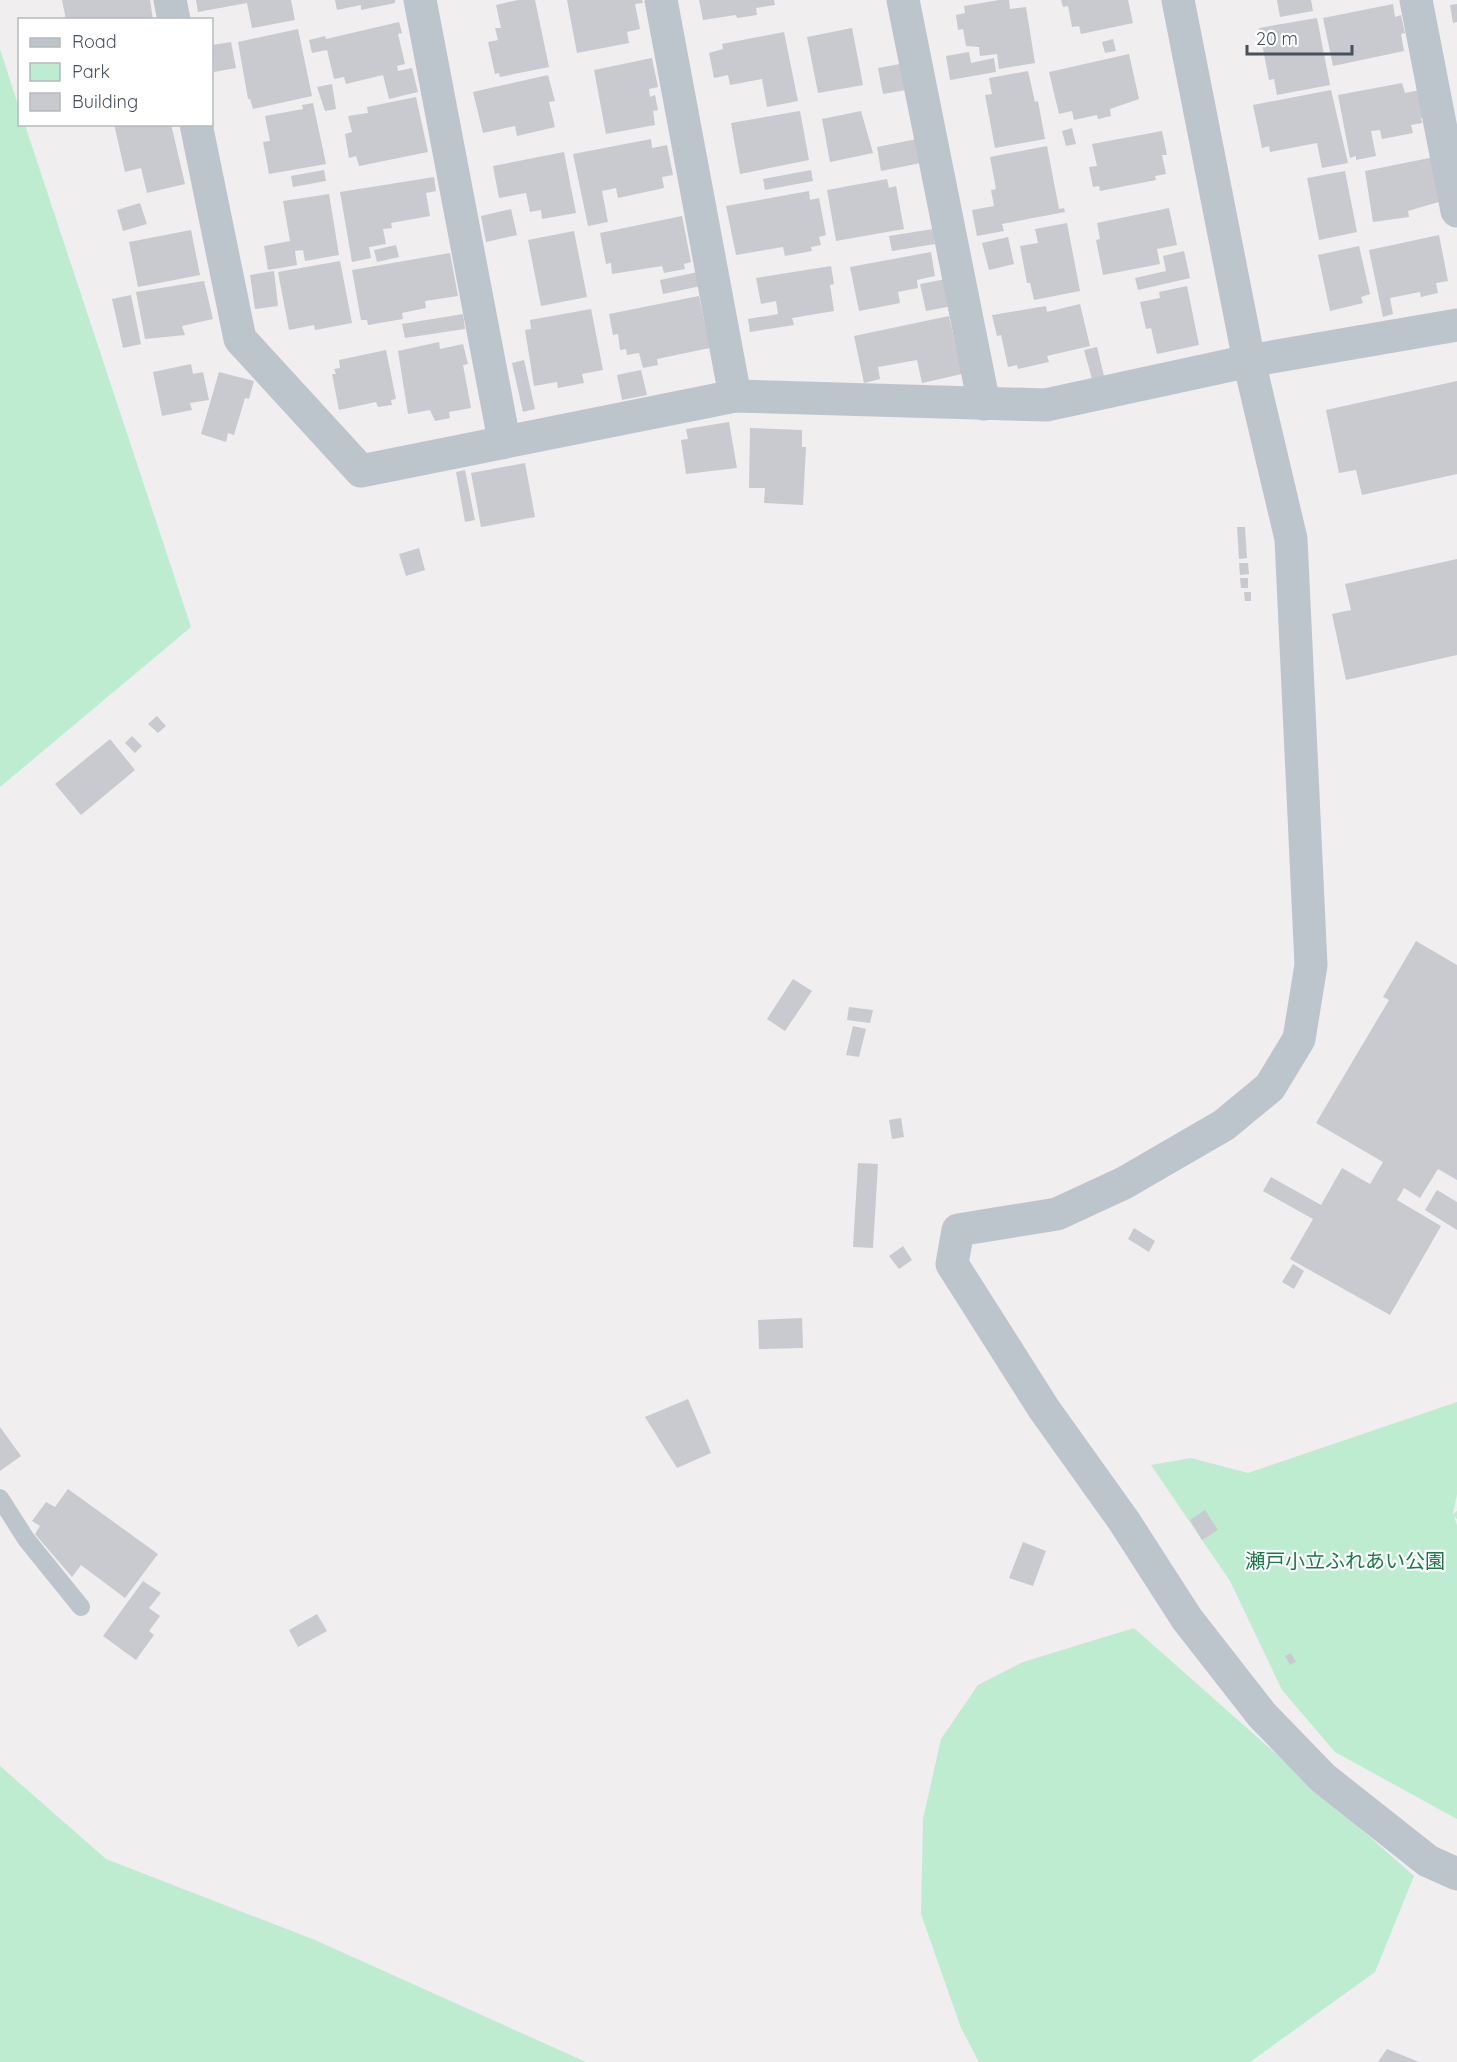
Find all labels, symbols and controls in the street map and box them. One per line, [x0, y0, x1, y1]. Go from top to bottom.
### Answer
legend [18, 18, 213, 126]
scale bar [1247, 18, 1352, 56]
text: 20 m [1256, 27, 1298, 50]
text: Road [72, 30, 117, 53]
text: Park [72, 60, 110, 83]
text: Building [72, 90, 138, 113]
park label: 瀬戸小立ふれあい公園 [1245, 1548, 1445, 1573]

